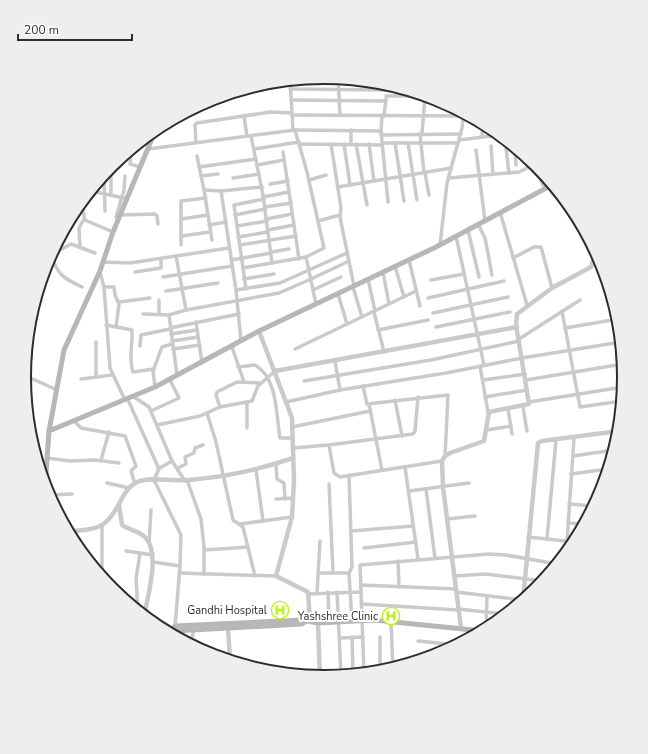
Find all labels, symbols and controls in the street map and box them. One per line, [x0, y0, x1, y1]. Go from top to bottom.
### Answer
scale bar [18, 16, 132, 42]
text: 200 m [24, 22, 59, 38]
hospital icon: Gandhi Hospital [270, 600, 290, 620]
place label: Gandhi Hospital [187, 603, 268, 618]
hospital icon: Yashshree Clinic [381, 606, 401, 626]
place label: Yashshree Clinic [297, 609, 378, 624]

